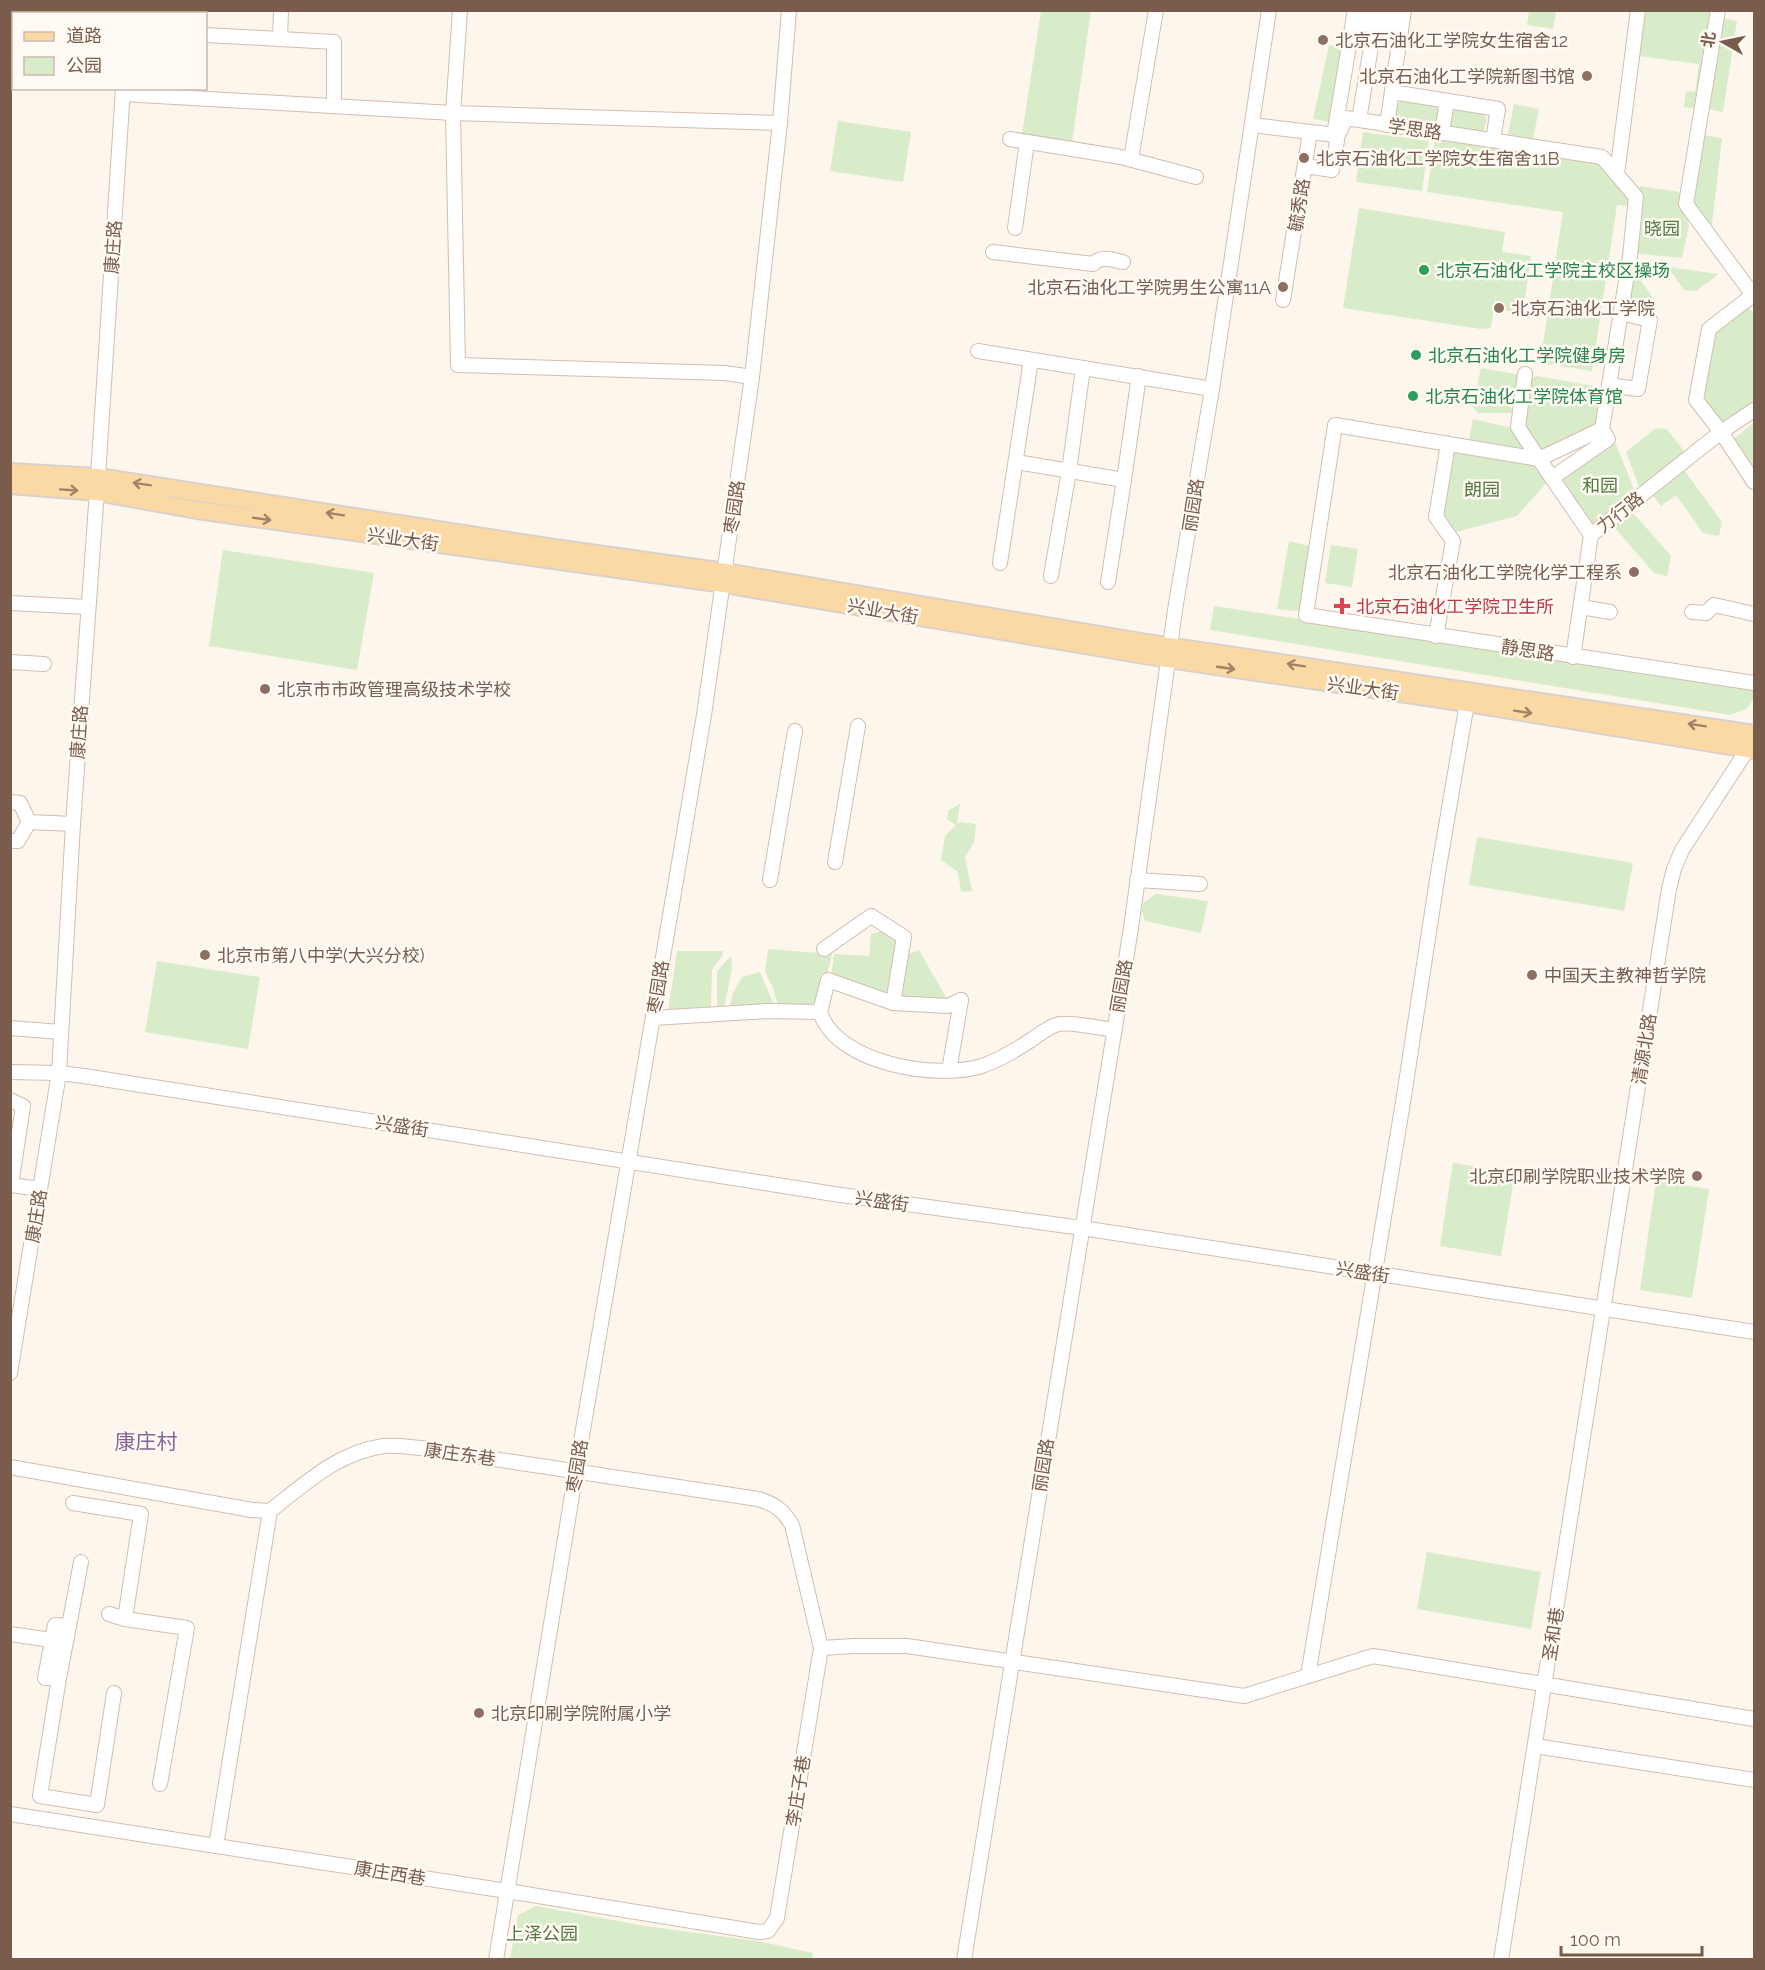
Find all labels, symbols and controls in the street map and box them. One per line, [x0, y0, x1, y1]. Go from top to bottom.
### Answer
legend [12, 12, 207, 90]
north arrow [1693, 12, 1753, 72]
text: 道路 [66, 25, 102, 46]
place label: 北京石油化工学院女生宿舍12 [1335, 30, 1568, 51]
text: 北 [1698, 30, 1719, 49]
marker: 北京石油化工学院女生宿舍12 [1316, 33, 1330, 47]
text: 公园 [66, 55, 102, 76]
place label: 北京石油化工学院新图书馆 [1359, 66, 1575, 87]
marker: 北京石油化工学院新图书馆 [1580, 69, 1594, 83]
street label: 学思路 [1387, 115, 1443, 143]
place label: 北京石油化工学院女生宿舍11B [1316, 148, 1559, 169]
marker: 北京石油化工学院女生宿舍11B [1297, 151, 1311, 165]
street label: 毓秀路 [1284, 177, 1314, 233]
park label: 晓园 [1644, 218, 1680, 239]
street label: 康庄路 [101, 219, 125, 275]
place label: 北京石油化工学院主校区操场 [1436, 260, 1670, 281]
marker: 北京石油化工学院主校区操场 [1417, 263, 1431, 277]
place label: 北京石油化工学院男生公寓11A [1027, 277, 1271, 298]
marker: 北京石油化工学院男生公寓11A [1276, 280, 1290, 294]
place label: 北京石油化工学院 [1511, 298, 1655, 319]
marker: 北京石油化工学院 [1492, 301, 1506, 315]
place label: 北京石油化工学院健身房 [1428, 345, 1626, 366]
marker: 北京石油化工学院健身房 [1409, 348, 1423, 362]
place label: 北京石油化工学院体育馆 [1425, 386, 1623, 407]
marker: 北京石油化工学院体育馆 [1406, 389, 1420, 403]
park label: 和园 [1582, 475, 1618, 496]
street label: 丽园路 [1178, 477, 1208, 533]
one-way arrow [133, 478, 153, 489]
street label: 枣园路 [720, 479, 748, 535]
park label: 朗园 [1464, 479, 1500, 500]
one-way arrow [58, 485, 78, 496]
street label: 力行路 [1592, 487, 1648, 537]
one-way arrow [326, 509, 345, 520]
one-way arrow [251, 513, 271, 524]
street label: 兴业大街 [366, 524, 440, 554]
place label: 北京石油化工学院化学工程系 [1388, 562, 1622, 583]
marker: 北京石油化工学院化学工程系 [1627, 565, 1641, 579]
street label: 兴业大街 [846, 594, 920, 628]
place label: 北京石油化工学院卫生所 [1356, 596, 1554, 617]
marker: 北京石油化工学院卫生所 [1333, 597, 1351, 615]
street label: 静思路 [1500, 635, 1556, 665]
one-way arrow [1287, 659, 1307, 670]
one-way arrow [1216, 662, 1235, 673]
street label: 兴业大街 [1326, 673, 1400, 703]
place label: 北京市市政管理高级技术学校 [277, 679, 511, 700]
marker: 北京市市政管理高级技术学校 [258, 682, 272, 696]
street label: 康庄路 [67, 704, 91, 760]
one-way arrow [1512, 707, 1532, 718]
one-way arrow [1687, 719, 1707, 730]
place label: 北京市第八中学(大兴分校) [217, 945, 425, 966]
marker: 北京市第八中学(大兴分校) [198, 948, 212, 962]
street label: 丽园路 [1106, 958, 1136, 1014]
street label: 枣园路 [643, 959, 673, 1015]
place label: 中国天主教神哲学院 [1544, 965, 1706, 986]
marker: 中国天主教神哲学院 [1525, 968, 1539, 982]
street label: 清源北路 [1628, 1012, 1660, 1086]
street label: 兴盛街 [374, 1111, 430, 1141]
place label: 北京印刷学院职业技术学院 [1469, 1166, 1685, 1187]
marker: 北京印刷学院职业技术学院 [1690, 1169, 1704, 1183]
street label: 兴盛街 [854, 1187, 910, 1215]
street label: 康庄路 [21, 1188, 51, 1244]
street label: 兴盛街 [1335, 1257, 1391, 1287]
district label: 康庄村 [115, 1429, 178, 1454]
street label: 丽园路 [1028, 1437, 1058, 1493]
street label: 枣园路 [562, 1438, 592, 1494]
street label: 康庄东巷 [423, 1439, 497, 1469]
street label: 圣和巷 [1538, 1606, 1568, 1662]
place label: 北京印刷学院附属小学 [491, 1703, 671, 1724]
marker: 北京印刷学院附属小学 [472, 1706, 486, 1720]
street label: 李庄子巷 [782, 1754, 814, 1828]
street label: 康庄西巷 [353, 1857, 427, 1889]
scale bar [1561, 1919, 1702, 1957]
park label: 上泽公园 [506, 1923, 578, 1944]
text: 100 m [1570, 1929, 1621, 1950]

